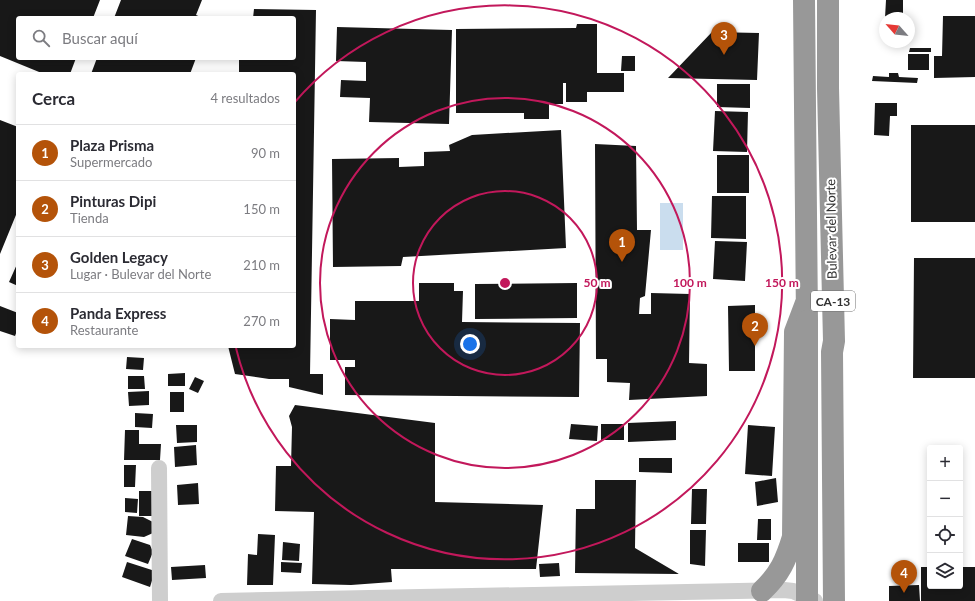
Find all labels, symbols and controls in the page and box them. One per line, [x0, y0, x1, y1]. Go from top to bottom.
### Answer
north arrow [879, 12, 915, 48]
search box [16, 16, 296, 60]
pin: 3 [711, 22, 737, 55]
icon: search [30, 27, 52, 49]
text: Buscar aquí [62, 29, 138, 47]
text: Cerca [32, 88, 75, 109]
text: 4 resultados [210, 90, 280, 106]
text: Plaza Prisma [70, 136, 154, 154]
text: 1 [41, 145, 49, 161]
text: 90 m [251, 145, 280, 161]
text: Supermercado [70, 154, 152, 170]
street label: Bulevar del Norte [822, 179, 840, 279]
text: Pinturas Dipi [70, 192, 156, 210]
text: 2 [41, 201, 49, 217]
text: 150 m [243, 201, 280, 217]
text: Tienda [70, 210, 109, 226]
pin: 1 [609, 229, 635, 262]
text: Golden Legacy [70, 248, 168, 266]
text: 3 [41, 257, 49, 273]
text: 210 m [243, 257, 280, 273]
text: Lugar · Bulevar del Norte [70, 266, 211, 282]
text: 50 m [584, 275, 610, 290]
text: 100 m [673, 275, 707, 290]
text: 150 m [765, 275, 799, 290]
centre of rings [498, 276, 512, 290]
road number: CA-13 [811, 291, 855, 311]
text: Panda Express [70, 304, 166, 322]
text: 4 [41, 313, 49, 329]
text: 270 m [243, 313, 280, 329]
pin: 2 [742, 313, 768, 346]
text: Restaurante [70, 322, 138, 338]
your location [460, 334, 480, 354]
map controls [927, 445, 963, 589]
button: + [927, 445, 963, 481]
button: − [927, 481, 963, 517]
button: locate [927, 517, 963, 553]
button: layers [927, 553, 963, 589]
pin: 4 [891, 560, 917, 593]

